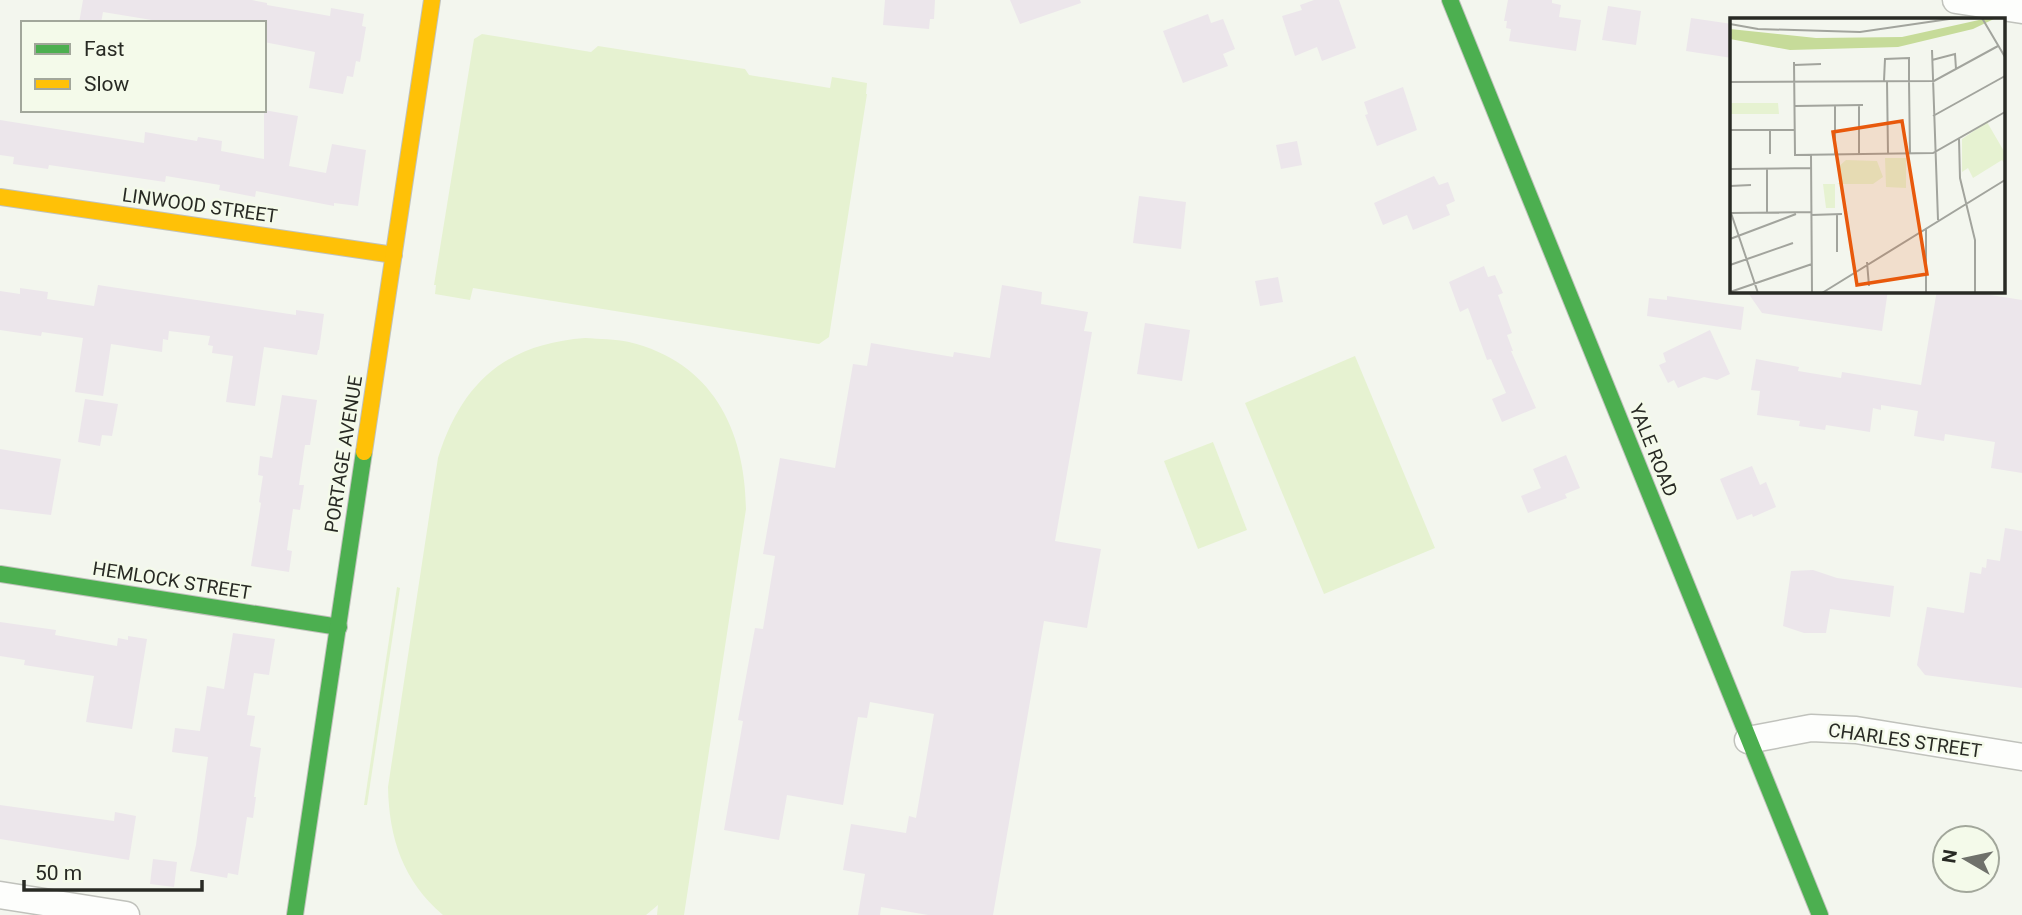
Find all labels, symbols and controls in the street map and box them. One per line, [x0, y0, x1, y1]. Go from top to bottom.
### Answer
inset map [1730, 18, 2004, 292]
legend [21, 21, 266, 112]
text: Fast [84, 37, 125, 61]
text: Slow [84, 72, 130, 96]
street label: LINWOOD STREET [121, 183, 279, 228]
street label: PORTAGE AVENUE [320, 374, 367, 534]
street label: YALE ROAD [1624, 400, 1683, 500]
street label: HEMLOCK STREET [91, 557, 253, 604]
street label: CHARLES STREET [1827, 718, 1983, 763]
north arrow [1931, 824, 2001, 894]
scale bar [24, 848, 203, 892]
text: N [1937, 848, 1962, 865]
text: 50 m [35, 861, 82, 885]

